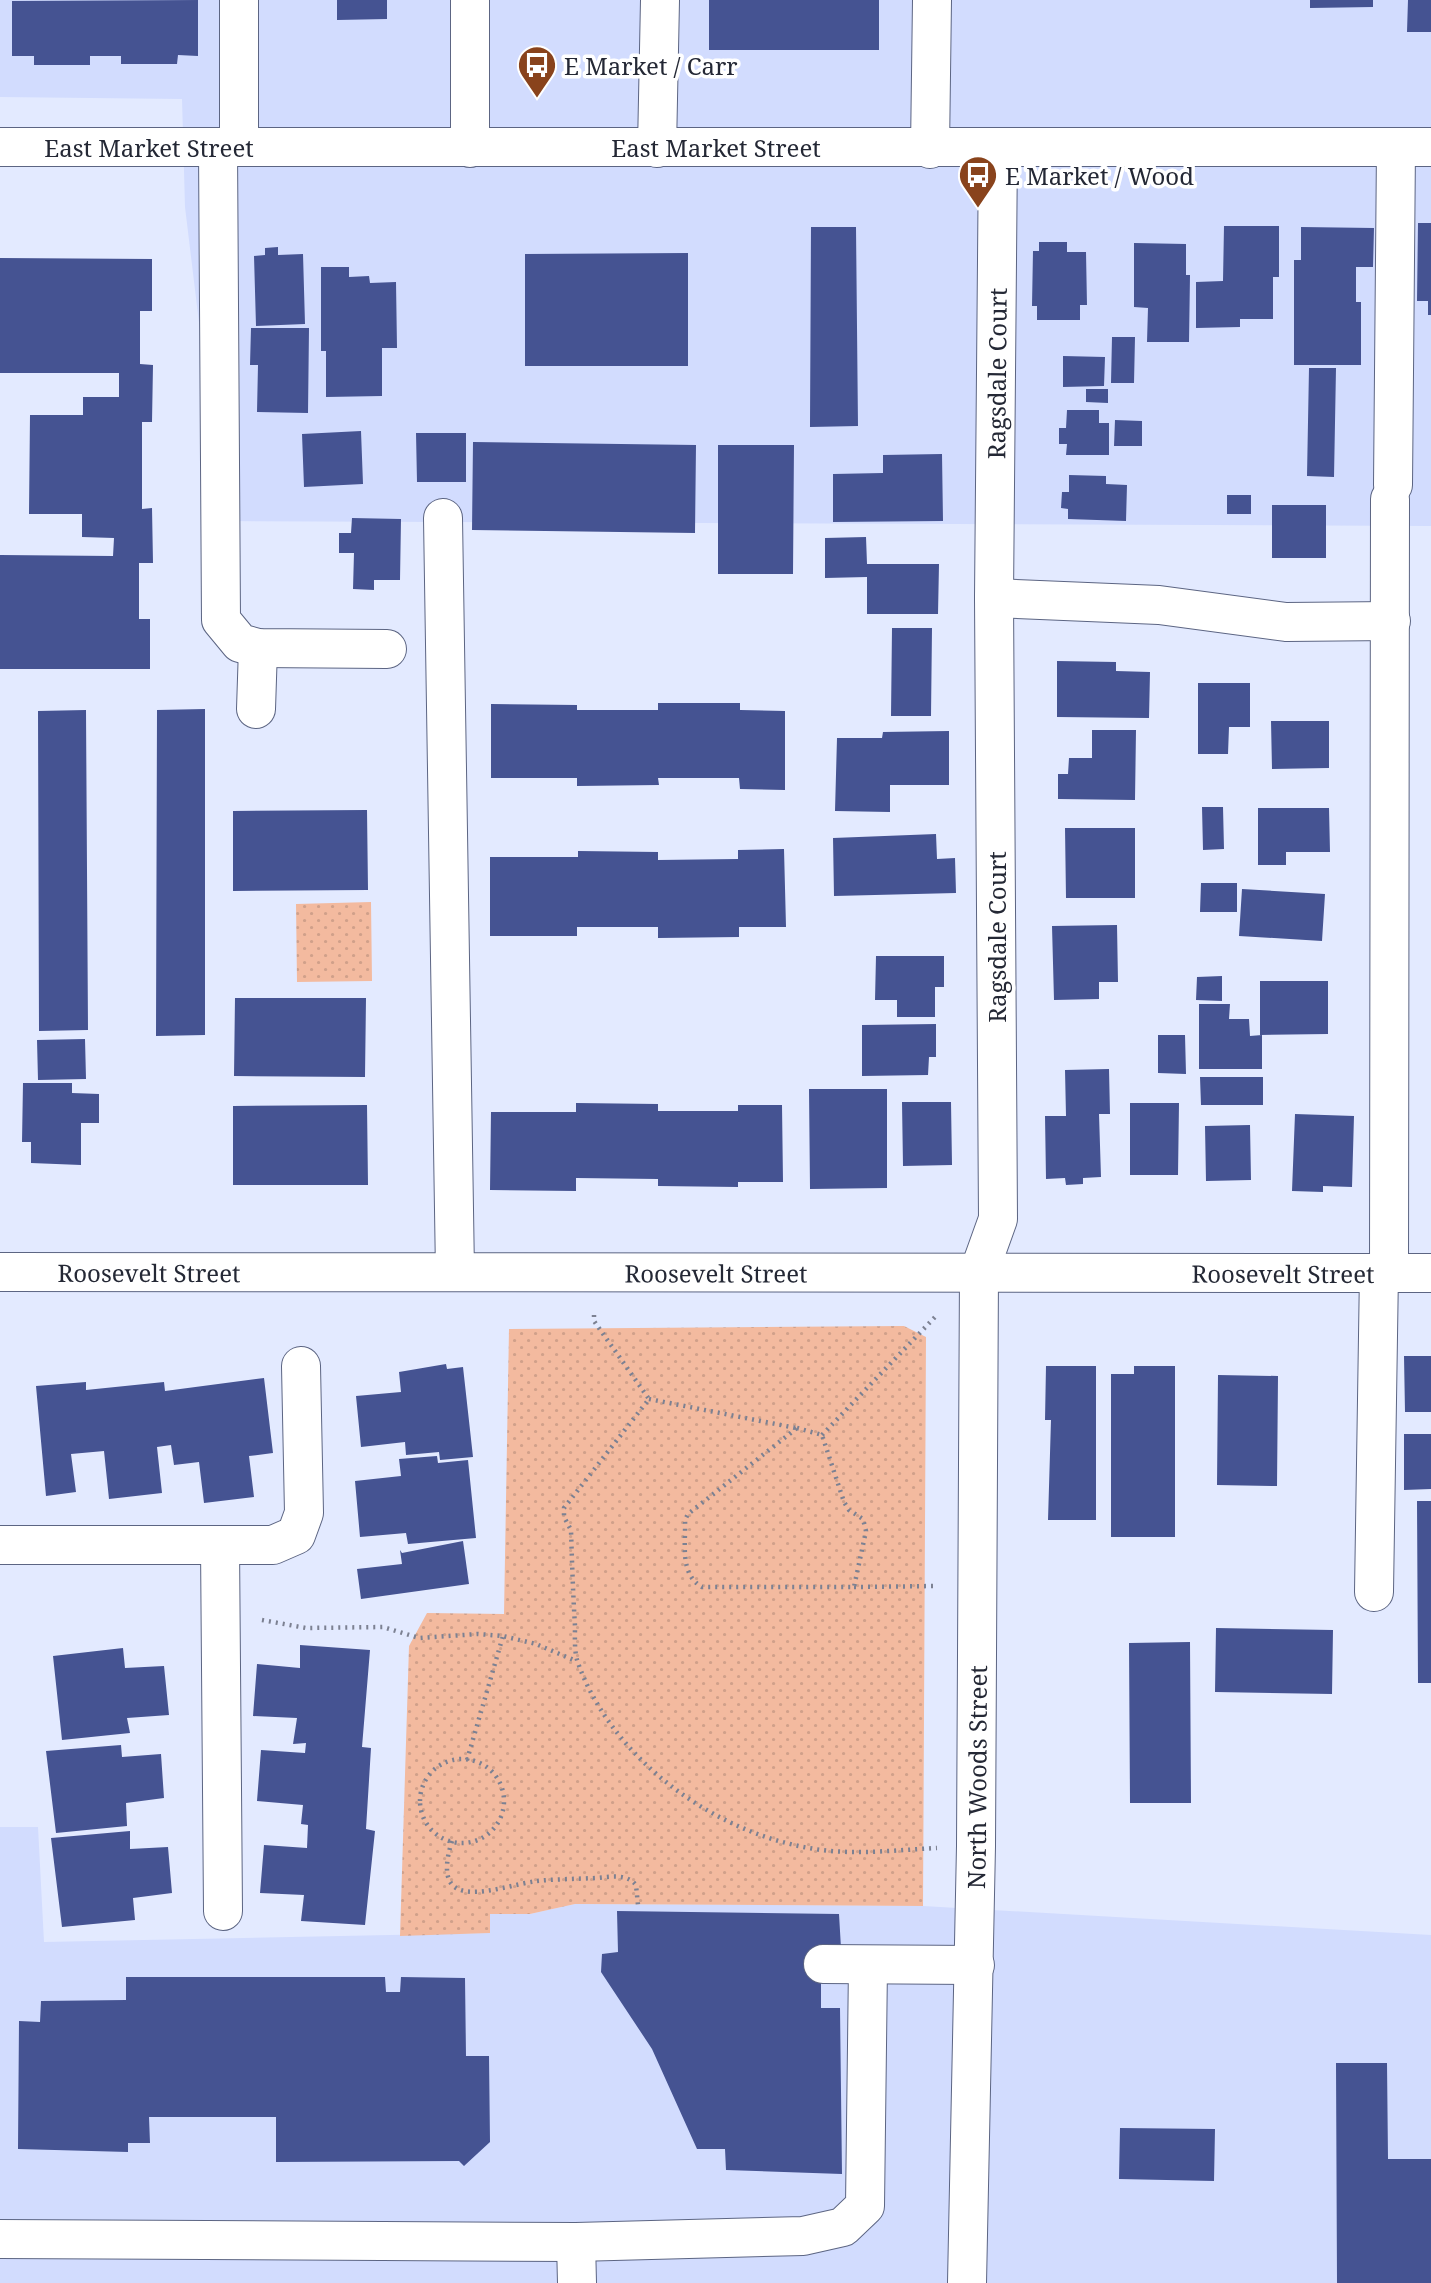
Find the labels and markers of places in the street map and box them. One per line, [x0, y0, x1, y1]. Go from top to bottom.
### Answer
bus stop icon: E Market / Carr [516, 44, 558, 99]
place label: E Market / Carr [564, 49, 738, 82]
bus stop icon: E Market / Wood [957, 154, 999, 209]
place label: E Market / Wood [1005, 159, 1194, 192]

